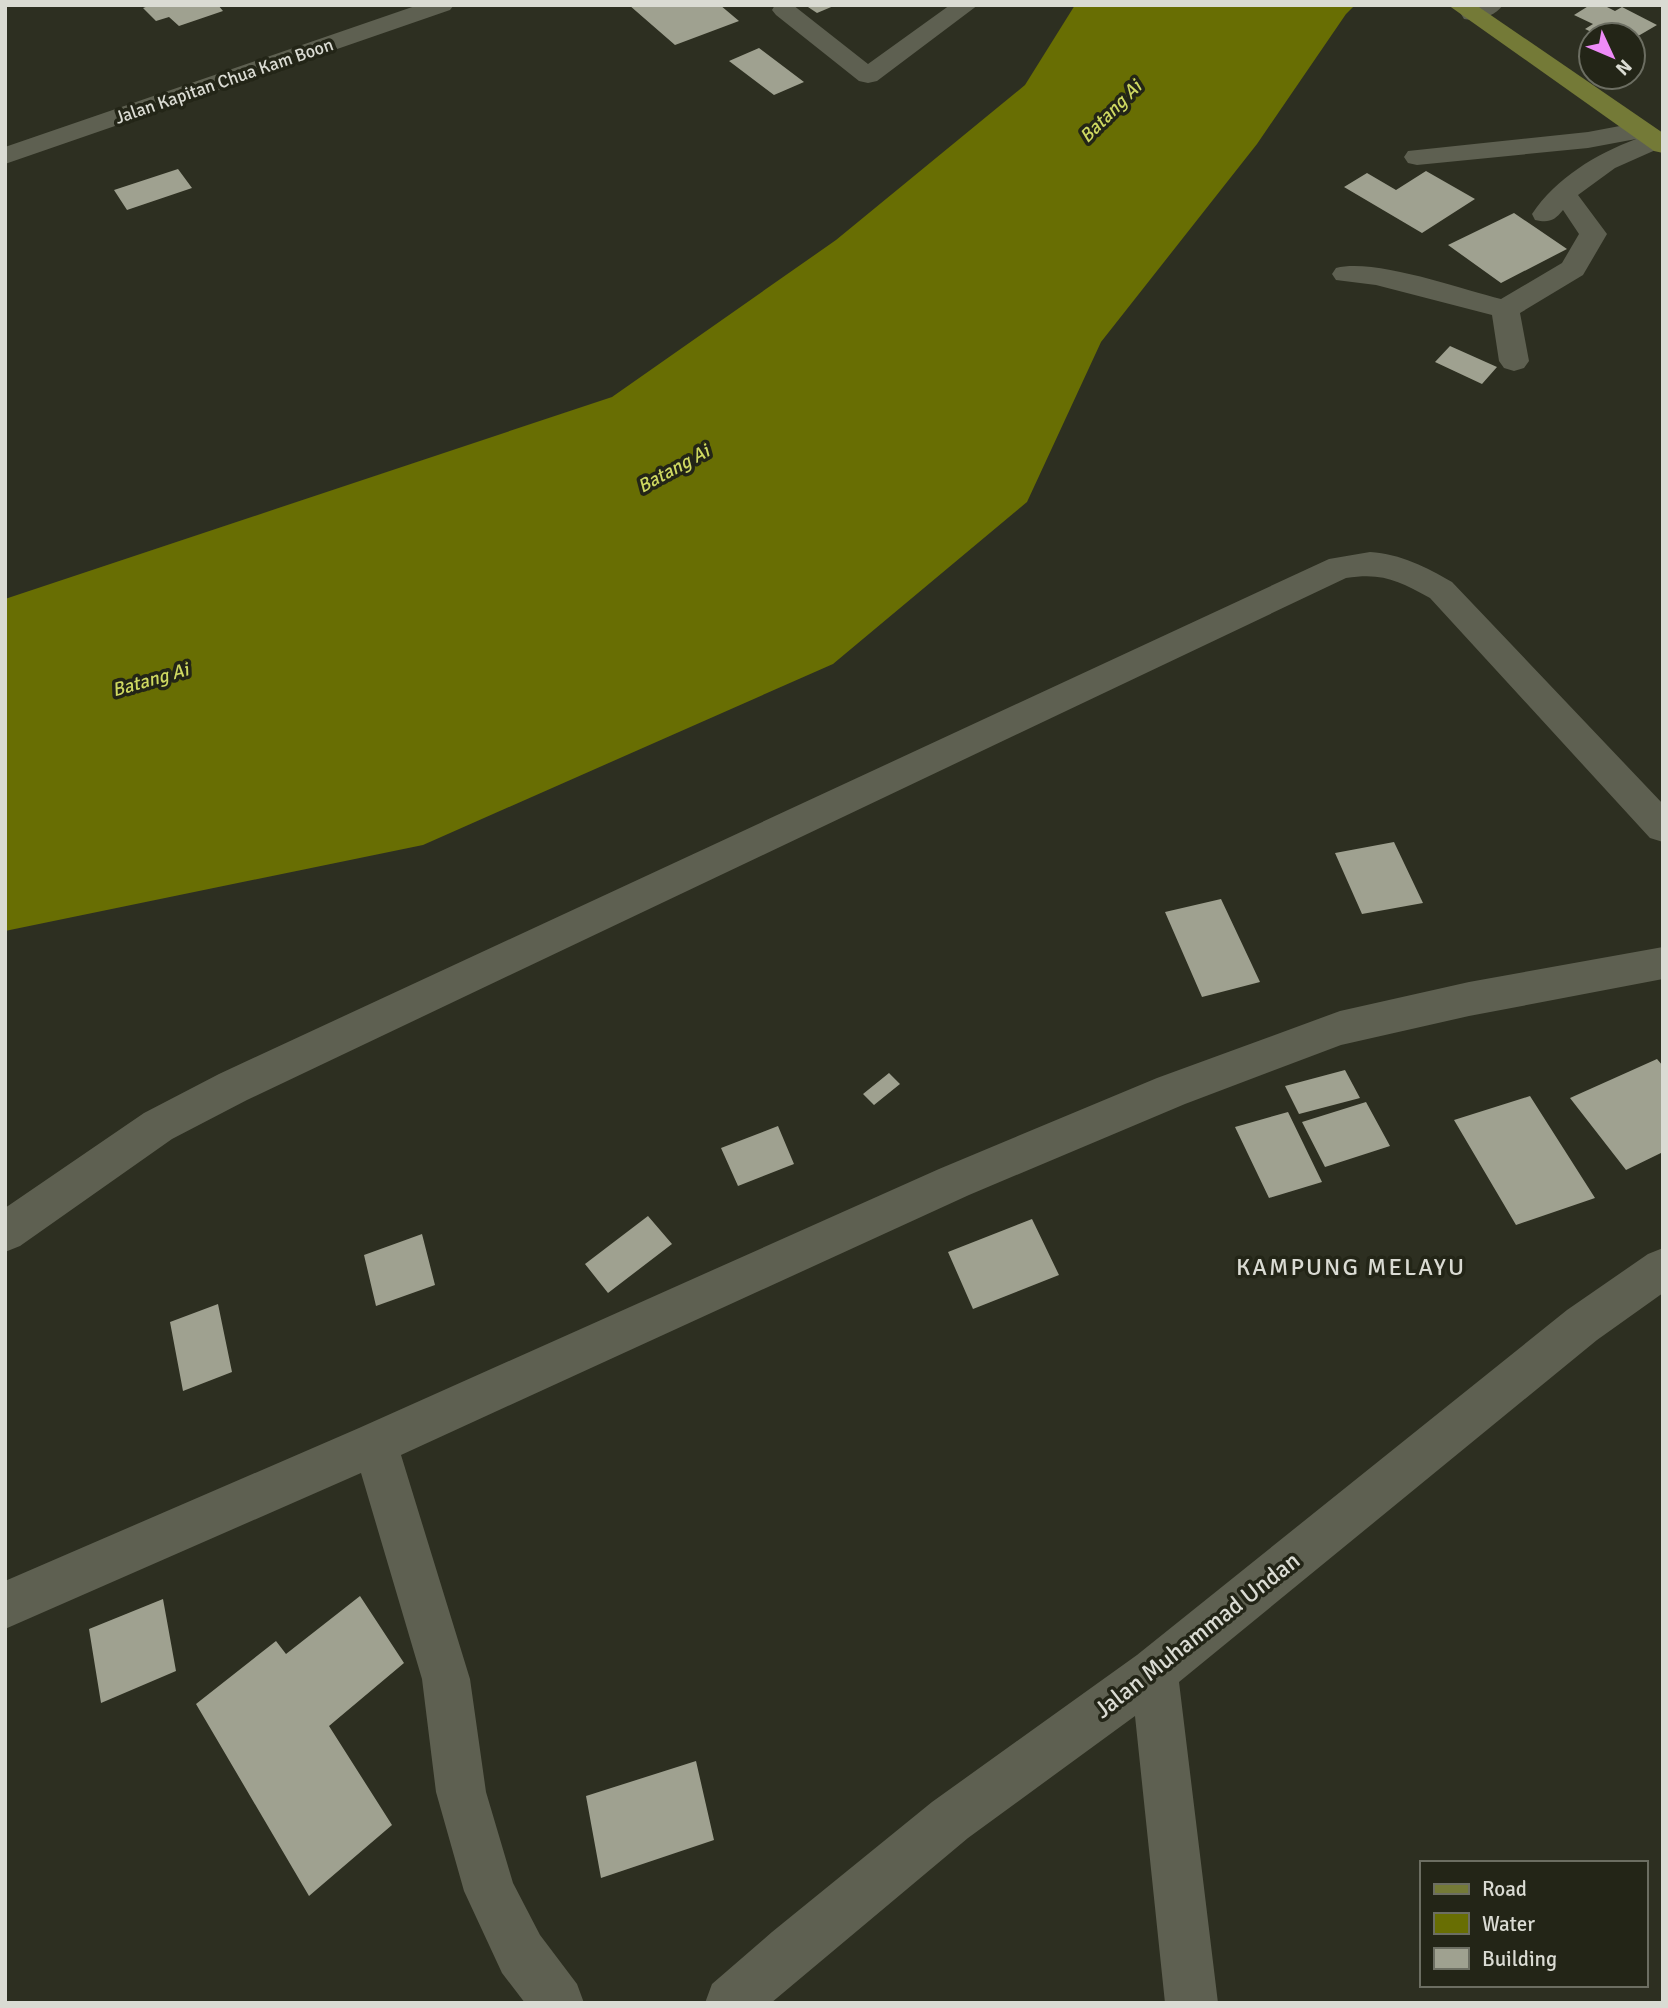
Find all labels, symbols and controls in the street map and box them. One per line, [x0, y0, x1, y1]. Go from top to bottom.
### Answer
north arrow [1577, 21, 1647, 91]
street label: Jalan Kapitan Chua Kam Boon [112, 33, 336, 129]
text: N [1610, 54, 1637, 80]
water label: Batang Ai [1074, 74, 1148, 148]
water label: Batang Ai [633, 438, 715, 498]
water label: Batang Ai [109, 657, 193, 702]
district label: KAMPUNG MELAYU [1236, 1252, 1466, 1282]
street label: Jalan Muhammad Undan [1088, 1545, 1306, 1725]
legend [1420, 1861, 1647, 1987]
text: Road [1482, 1876, 1527, 1902]
text: Water [1482, 1911, 1535, 1937]
text: Building [1482, 1946, 1557, 1972]

